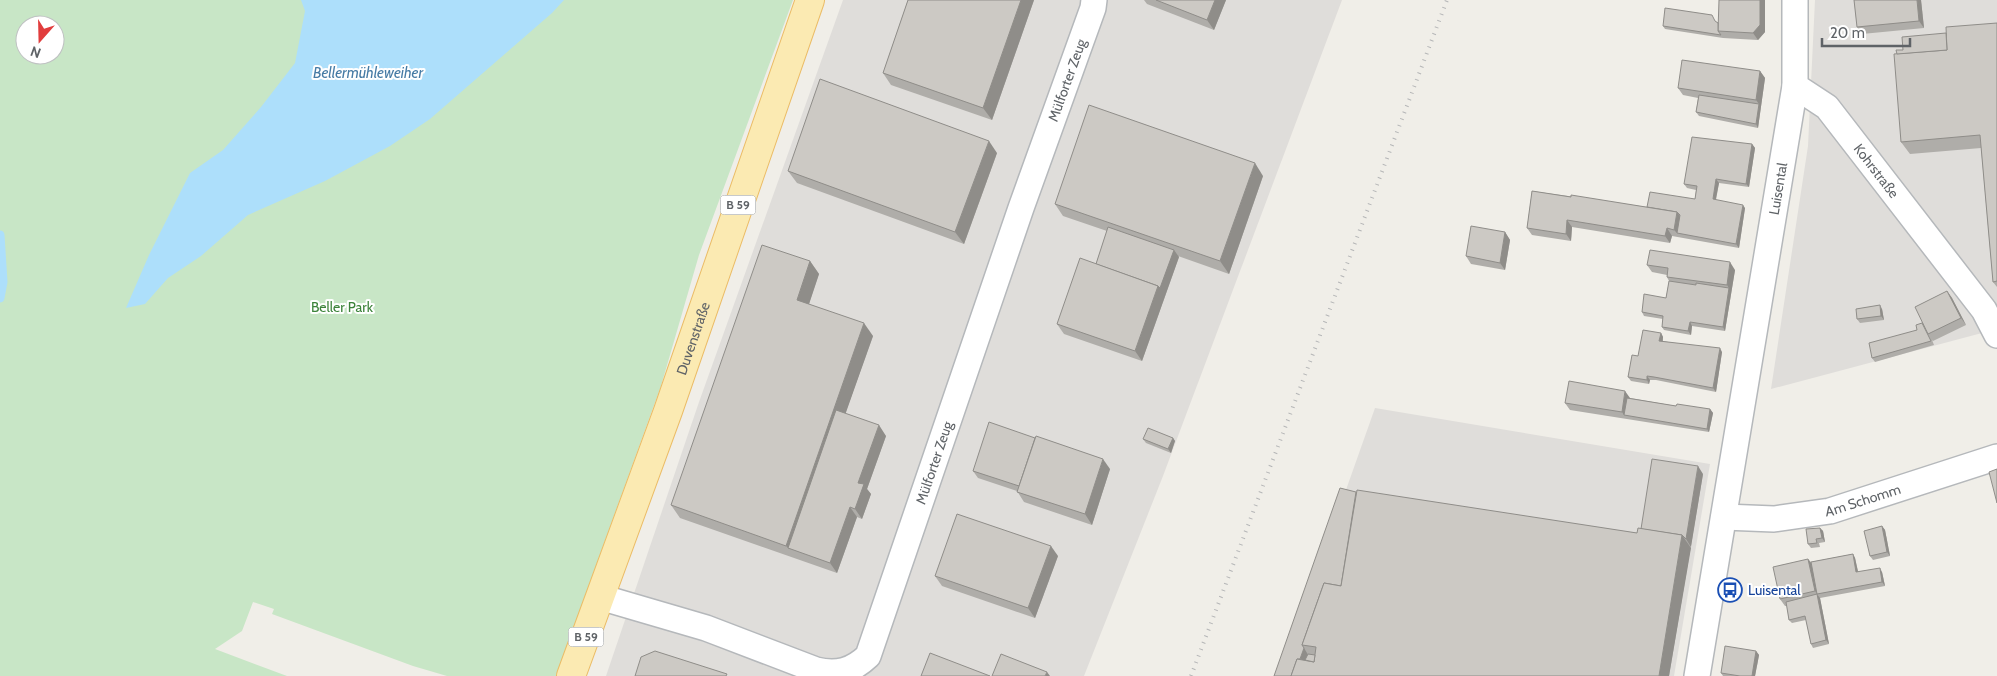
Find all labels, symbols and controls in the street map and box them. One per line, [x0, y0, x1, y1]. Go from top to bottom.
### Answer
north arrow [15, 15, 65, 65]
scale bar [1822, 15, 1910, 47]
text: 20 m [1830, 24, 1865, 42]
street label: Mülforter Zeug [1044, 35, 1091, 124]
text: N [28, 42, 43, 62]
water label: Bellermühleweiher [313, 64, 424, 82]
street label: Kohrstraße [1850, 140, 1903, 202]
street label: Luisental [1765, 161, 1791, 216]
road number: B 59 [720, 196, 756, 214]
park label: Beller Park [311, 298, 374, 316]
street label: Duvenstraße [672, 300, 714, 377]
street label: Mülforter Zeug [911, 418, 957, 507]
street label: Am Schomm [1824, 480, 1903, 521]
bus stop icon: Luisental [1717, 577, 1743, 603]
place label: Luisental [1748, 581, 1801, 599]
road number: B 59 [568, 628, 604, 646]

